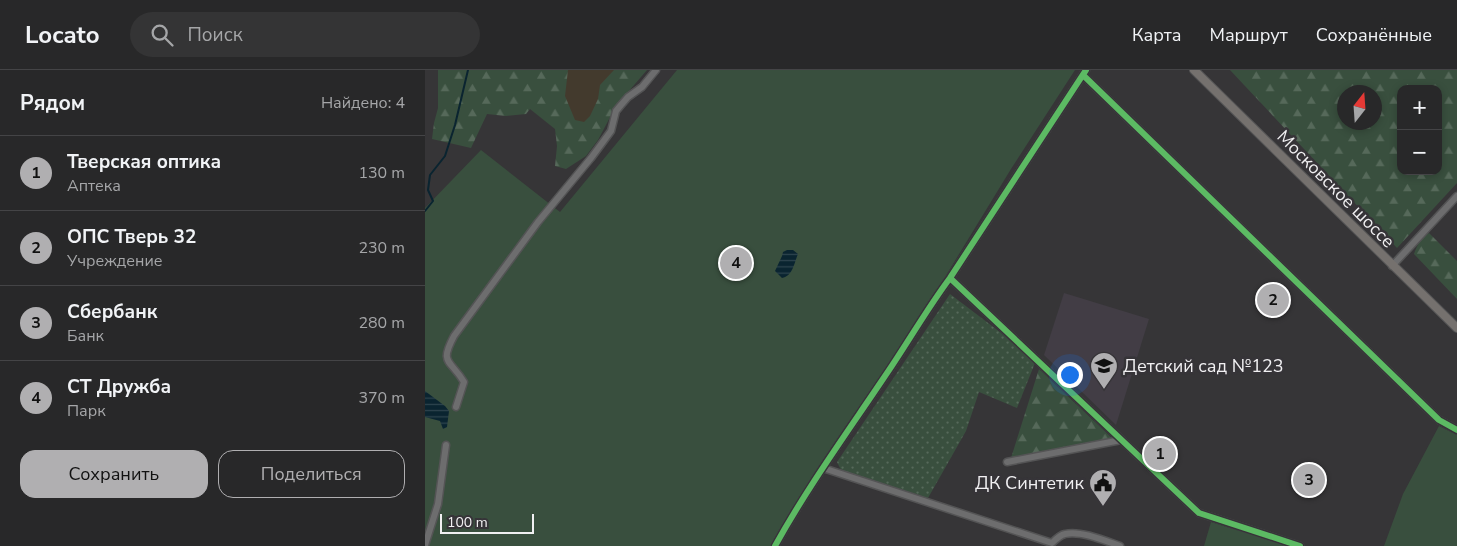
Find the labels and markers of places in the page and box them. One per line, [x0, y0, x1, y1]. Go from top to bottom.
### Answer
pin: 4 [720, 244, 752, 282]
pin: 2 [1257, 281, 1289, 319]
school or university icon: Детский сад №123 [1089, 351, 1119, 390]
place label: Детский сад №123 [1123, 354, 1284, 378]
pin: 1 [1144, 435, 1176, 473]
pin: 3 [1293, 461, 1325, 499]
public building icon: ДК Синтетик [1088, 468, 1118, 507]
place label: ДК Синтетик [975, 471, 1085, 495]

